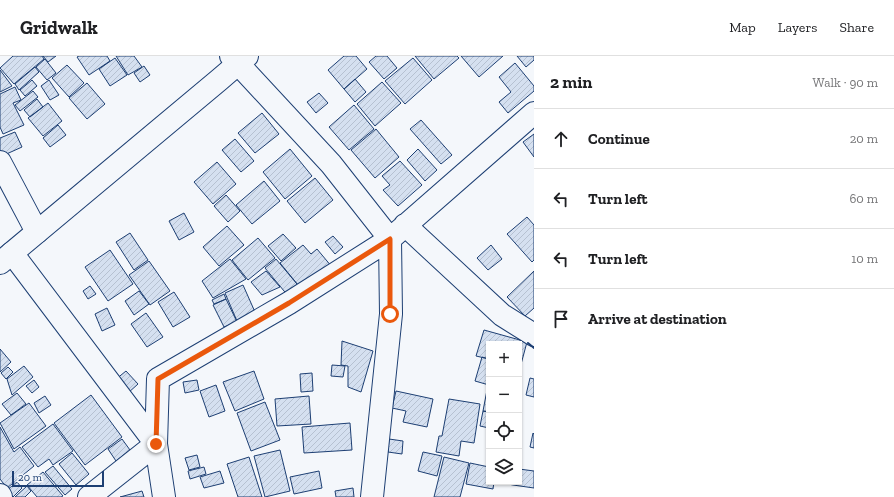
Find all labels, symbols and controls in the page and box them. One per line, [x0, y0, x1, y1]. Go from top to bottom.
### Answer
text: Gridwalk [20, 16, 98, 39]
text: Map [729, 19, 756, 36]
text: Layers [778, 19, 817, 36]
text: Share [839, 19, 874, 36]
text: 2 min [550, 72, 592, 92]
text: Walk · 90 m [813, 75, 878, 90]
icon: ahead [550, 128, 572, 150]
text: Continue [588, 130, 650, 148]
text: 20 m [850, 131, 878, 146]
icon: left [550, 188, 572, 210]
text: Turn left [588, 190, 648, 208]
text: 60 m [849, 191, 878, 206]
icon: left [550, 248, 572, 270]
text: Turn left [588, 250, 648, 268]
text: 10 m [851, 251, 878, 266]
route start [381, 305, 399, 323]
icon: arrive [550, 308, 572, 330]
text: Arrive at destination [588, 310, 727, 328]
map controls [486, 341, 522, 485]
button: + [486, 341, 522, 377]
button: − [486, 377, 522, 413]
button: locate [486, 413, 522, 449]
route end [147, 435, 165, 453]
button: layers [486, 449, 522, 485]
scale bar [12, 469, 104, 488]
text: 20 m [18, 471, 42, 484]

